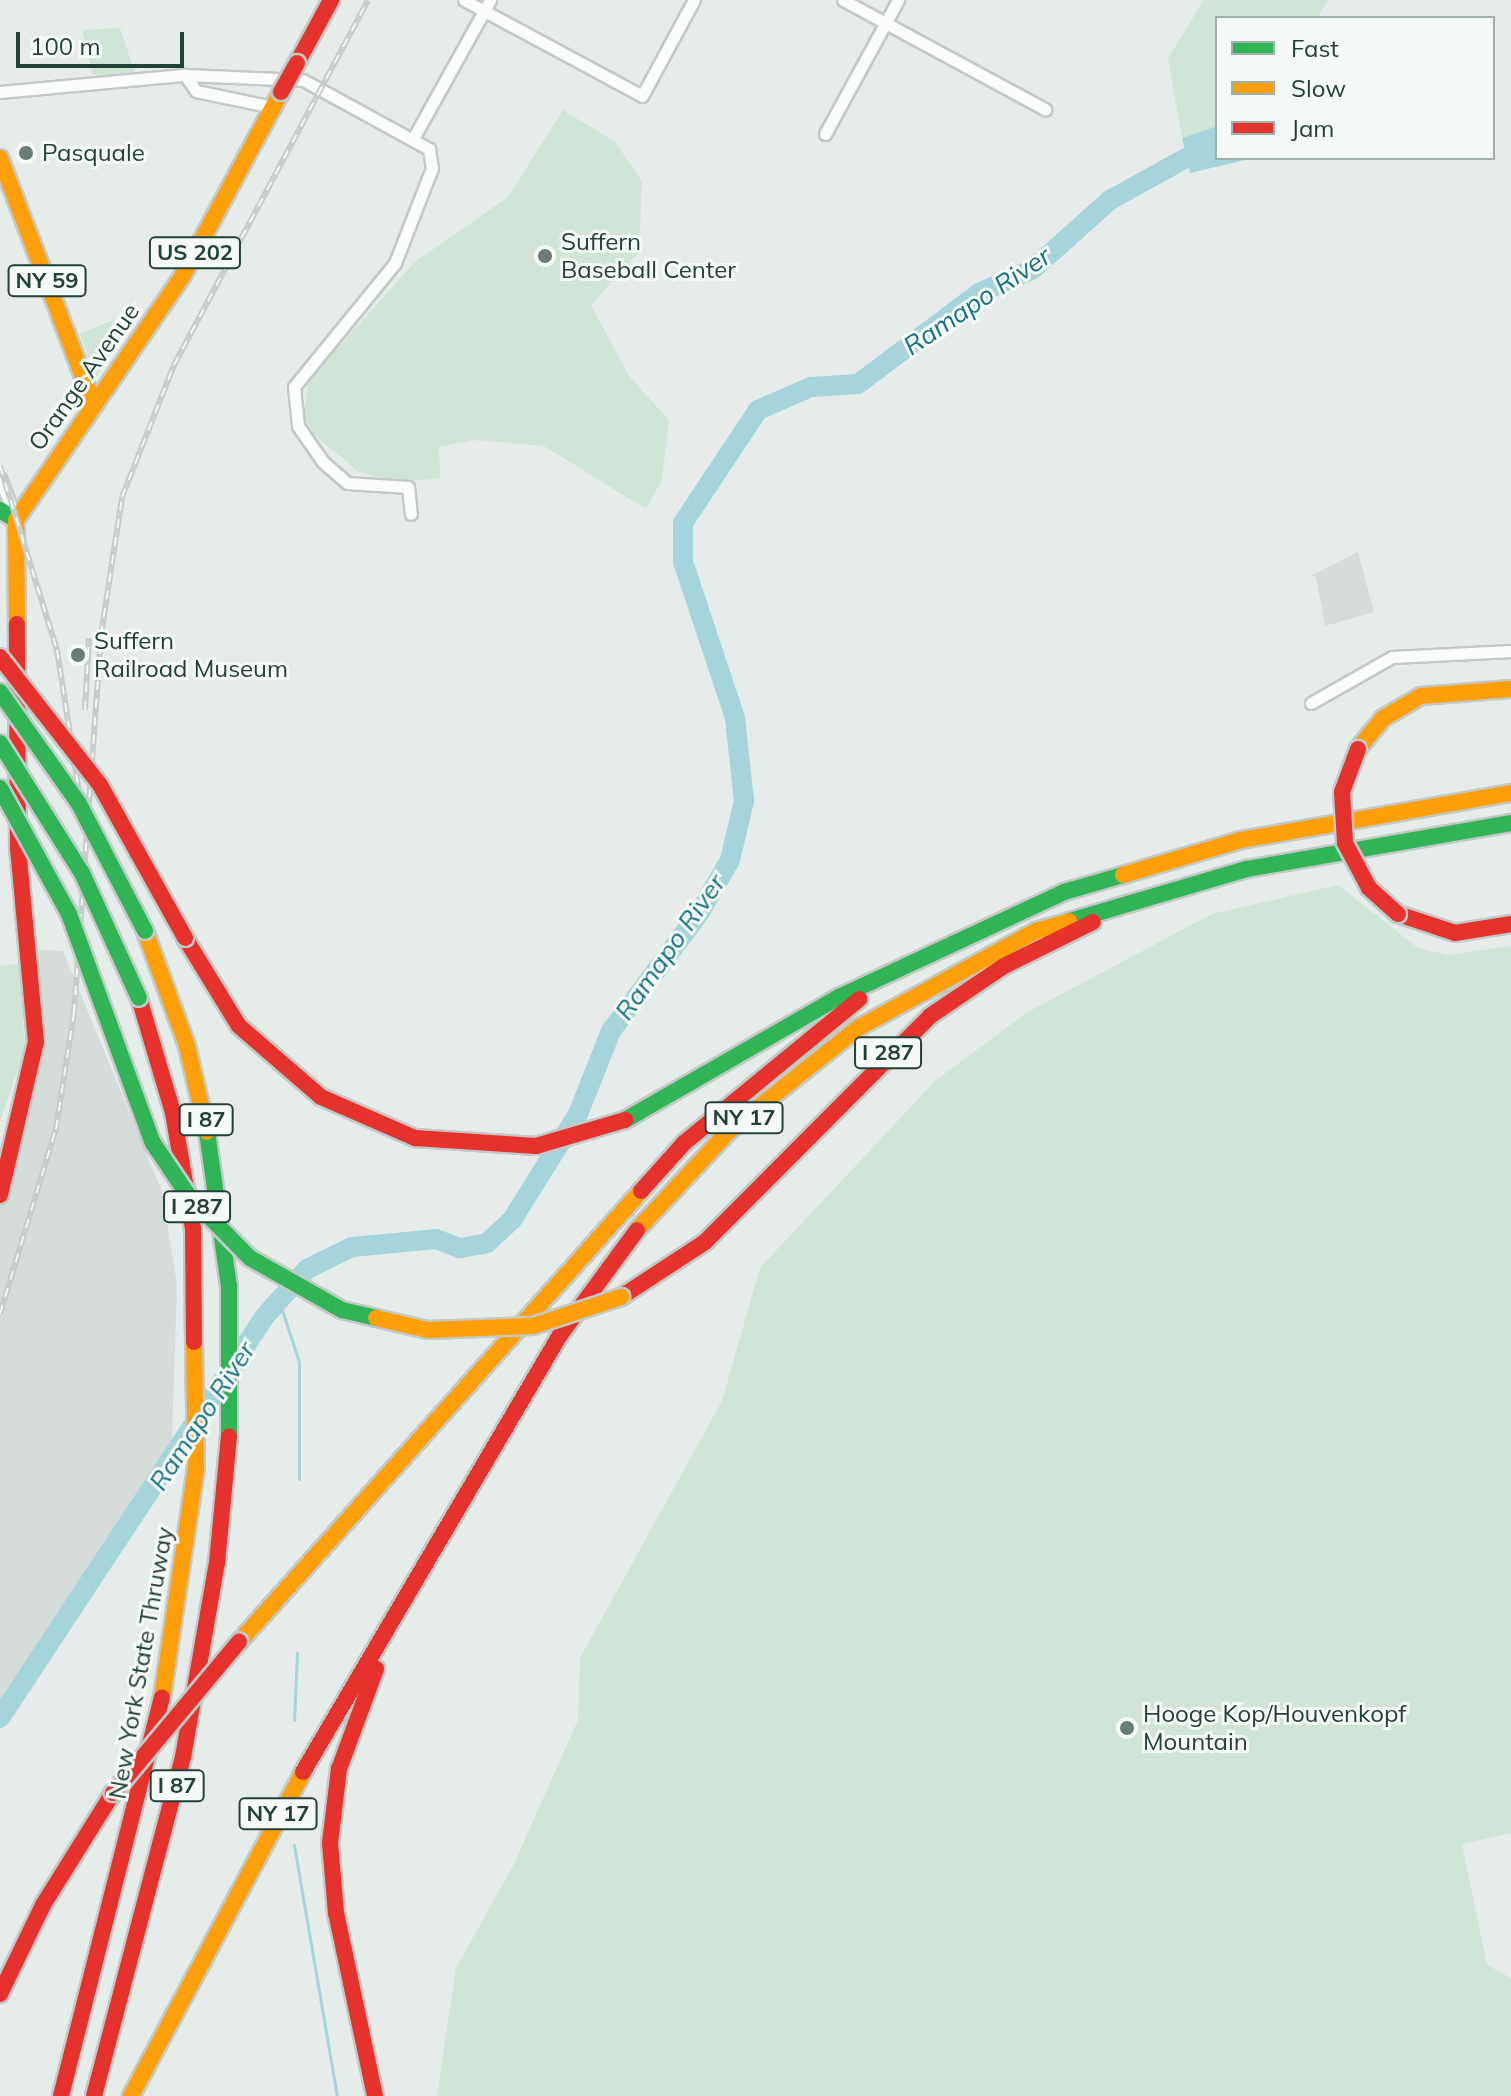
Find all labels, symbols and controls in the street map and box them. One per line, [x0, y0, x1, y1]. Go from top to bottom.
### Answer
scale bar [20, 16, 188, 66]
legend [1215, 16, 1495, 160]
text: 100 m [30, 31, 101, 61]
text: Fast [1291, 33, 1339, 63]
text: Slow [1291, 73, 1346, 103]
text: Jam [1291, 113, 1334, 143]
place label: Pasquale [42, 139, 145, 167]
marker: Pasquale [17, 144, 35, 162]
place label: Suffern Baseball Center [561, 228, 736, 284]
road number: US 202 [147, 235, 243, 271]
water label: Ramapo River [898, 240, 1056, 362]
marker: Suffern Baseball Center [536, 247, 554, 265]
road number: NY 59 [7, 263, 87, 299]
street label: Orange Avenue [23, 298, 145, 456]
place label: Suffern Railroad Museum [94, 627, 288, 683]
marker: Suffern Railroad Museum [69, 646, 87, 664]
water label: Ramapo River [608, 868, 732, 1026]
road number: I 287 [854, 1035, 922, 1071]
road number: NY 17 [704, 1100, 784, 1136]
road number: I 87 [178, 1102, 234, 1138]
road number: I 287 [163, 1189, 231, 1225]
water label: Ramapo River [142, 1336, 262, 1496]
street label: New York State Thruway [103, 1525, 179, 1801]
place label: Hooge Kop/Houvenkopf Mountain [1143, 1700, 1406, 1756]
marker: Hooge Kop/Houvenkopf Mountain [1118, 1719, 1136, 1737]
road number: I 87 [149, 1768, 205, 1804]
road number: NY 17 [238, 1796, 318, 1832]

